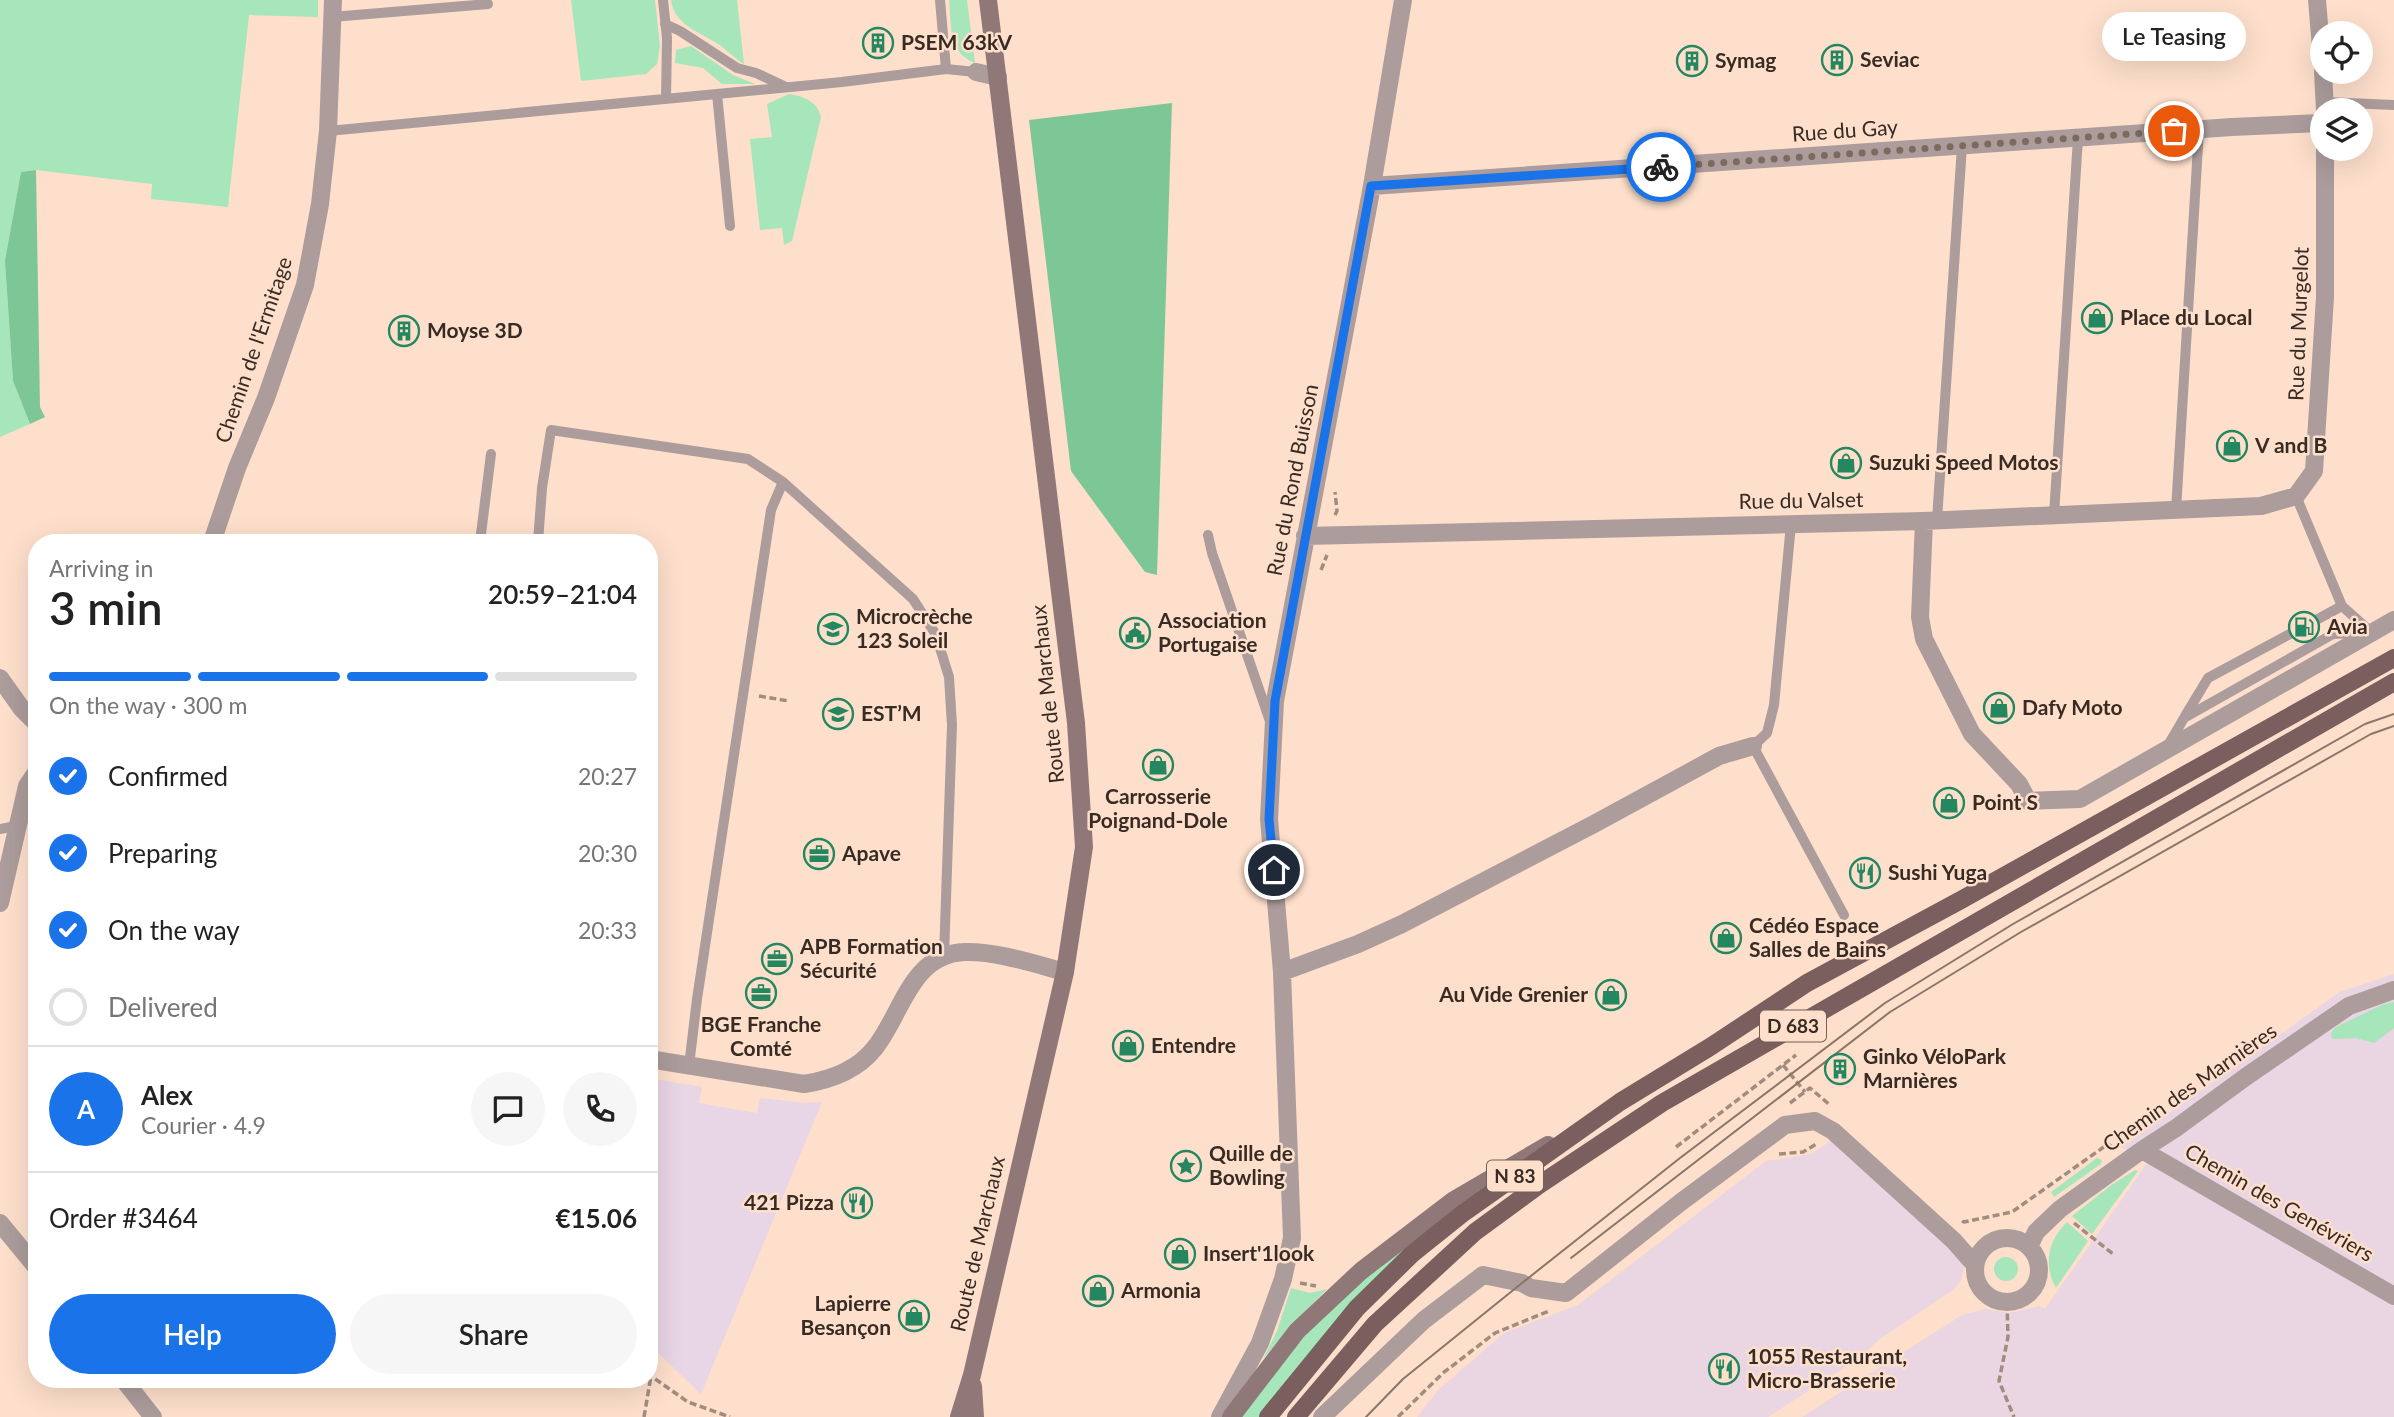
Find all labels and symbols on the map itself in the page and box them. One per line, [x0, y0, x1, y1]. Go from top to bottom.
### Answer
callout: Le Teasing [2102, 12, 2246, 61]
building icon: PSEM 63kV [861, 26, 895, 60]
place label: PSEM 63kV [901, 29, 1012, 54]
building icon: Seviac [1820, 43, 1854, 77]
building icon: Symag [1675, 44, 1709, 78]
place label: Seviac [1860, 46, 1920, 71]
place label: Symag [1715, 47, 1776, 72]
pin [2144, 101, 2204, 161]
street label: Rue du Gay [1791, 113, 1899, 146]
courier [1626, 132, 1696, 202]
street label: Rue du Murgelot [2282, 246, 2313, 401]
street label: Chemin de l'Ermitage [209, 253, 296, 446]
shop icon: Place du Local [2080, 301, 2114, 335]
place label: Place du Local [2120, 304, 2252, 329]
building icon: Moyse 3D [387, 314, 421, 348]
place label: Moyse 3D [427, 317, 523, 342]
street label: Rue du Rond Buisson [1261, 382, 1322, 578]
shop icon: V and B [2215, 429, 2249, 463]
place label: V and B [2254, 432, 2327, 457]
shop icon: Suzuki Speed Motos [1829, 446, 1863, 480]
place label: Suzuki Speed Motos [1869, 449, 2058, 474]
street label: Rue du Valset [1738, 486, 1864, 513]
place label: Microcrèche 123 Soleil [856, 603, 973, 652]
street label: Route de Marchaux [1025, 603, 1068, 785]
place label: Association Portugaise [1157, 607, 1267, 656]
fuel station icon: Avia [2287, 610, 2321, 644]
school or university icon: Microcrèche 123 Soleil [816, 612, 850, 646]
place label: Avia [2326, 613, 2368, 638]
public building icon: Association Portugaise [1118, 616, 1152, 650]
shop icon: Dafy Moto [1982, 691, 2016, 725]
place label: Dafy Moto [2022, 694, 2123, 719]
school or university icon: EST’M [821, 697, 855, 731]
place label: EST’M [861, 700, 922, 725]
shop icon: Carrosserie Poignand-Dole [1141, 748, 1175, 782]
place label: Carrosserie Poignand-Dole [1088, 783, 1228, 832]
shop icon: Point S [1932, 786, 1966, 820]
place label: Point S [1972, 789, 2038, 814]
office icon: Apave [802, 837, 836, 871]
place label: Apave [841, 840, 901, 865]
pin [1244, 840, 1304, 900]
restaurant icon: Sushi Yuga [1848, 856, 1882, 890]
place label: Sushi Yuga [1888, 859, 1987, 884]
place label: Cédéo Espace Salles de Bains [1749, 912, 1886, 961]
shop icon: Cédéo Espace Salles de Bains [1709, 921, 1743, 955]
place label: APB Formation Sécurité [799, 933, 943, 982]
office icon: APB Formation Sécurité [760, 942, 794, 976]
office icon: BGE Franche Comté [744, 976, 778, 1010]
shop icon: Au Vide Grenier [1594, 978, 1628, 1012]
place label: Au Vide Grenier [1438, 981, 1588, 1006]
road number: D 683 [1760, 1010, 1826, 1042]
place label: BGE Franche Comté [701, 1011, 821, 1060]
street label: Chemin des Marnières [2098, 1017, 2281, 1156]
shop icon: Entendre [1111, 1029, 1145, 1063]
place label: Entendre [1151, 1032, 1236, 1057]
place label: Ginko VéloPark Marnières [1863, 1043, 2007, 1092]
building icon: Ginko VéloPark Marnières [1823, 1052, 1857, 1086]
street label: Chemin des Genévriers [2181, 1137, 2379, 1266]
place label: Quille de Bowling [1209, 1140, 1293, 1189]
place icon: Quille de Bowling [1169, 1149, 1203, 1183]
street label: Route de Marchaux [944, 1153, 1009, 1334]
road number: N 83 [1487, 1160, 1543, 1192]
restaurant icon: 421 Pizza [840, 1186, 874, 1220]
place label: 421 Pizza [744, 1189, 834, 1214]
shop icon: Insert'1look [1163, 1237, 1197, 1271]
place label: Insert'1look [1203, 1240, 1315, 1265]
shop icon: Armonia [1081, 1274, 1115, 1308]
place label: Armonia [1120, 1277, 1201, 1302]
place label: Lapierre Besançon [801, 1290, 891, 1339]
shop icon: Lapierre Besançon [897, 1299, 931, 1333]
place label: 1055 Restaurant, Micro-Brasserie [1747, 1343, 1907, 1392]
restaurant icon: 1055 Restaurant, Micro-Brasserie [1707, 1352, 1741, 1386]

